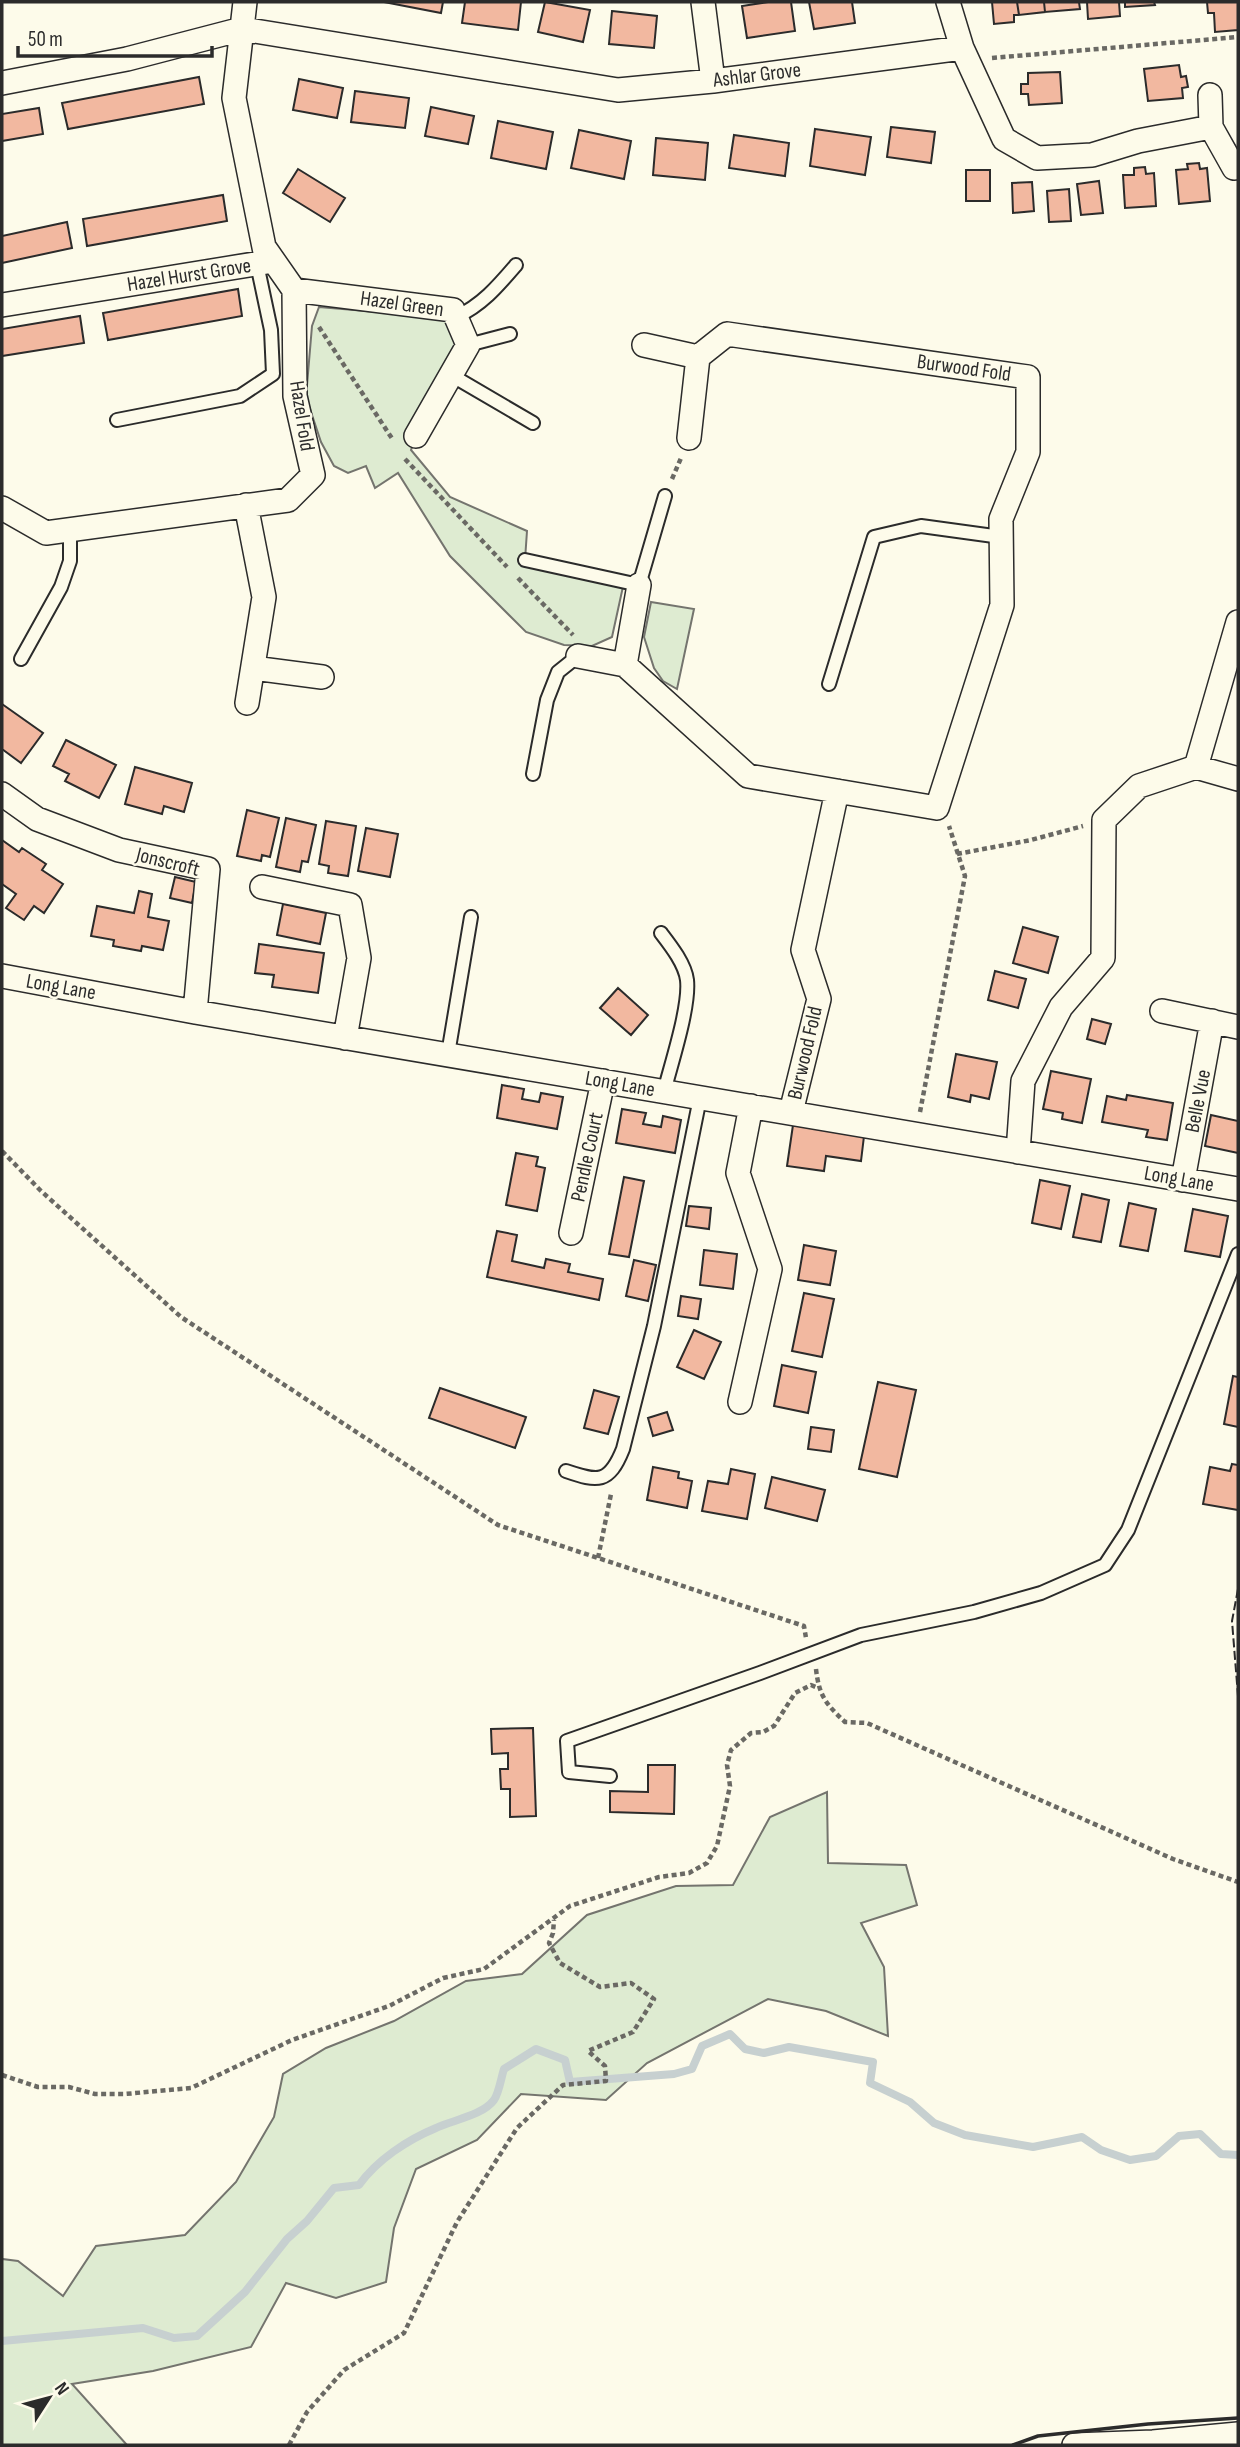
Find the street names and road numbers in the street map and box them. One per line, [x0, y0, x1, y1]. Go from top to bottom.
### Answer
street label: Ashlar Grove [711, 57, 802, 93]
street label: Hazel Hurst Grove [125, 253, 253, 297]
street label: Hazel Green [359, 286, 445, 322]
street label: Burwood Fold [915, 349, 1013, 387]
street label: Hazel Fold [284, 379, 320, 453]
street label: Jonscroft [133, 842, 202, 882]
street label: Long Lane [24, 969, 98, 1005]
street label: Burwood Fold [782, 1004, 828, 1102]
street label: Long Lane [583, 1066, 657, 1102]
street label: Belle Vue [1180, 1067, 1216, 1135]
street label: Pendle Court [565, 1110, 609, 1204]
street label: Long Lane [1142, 1161, 1216, 1197]

